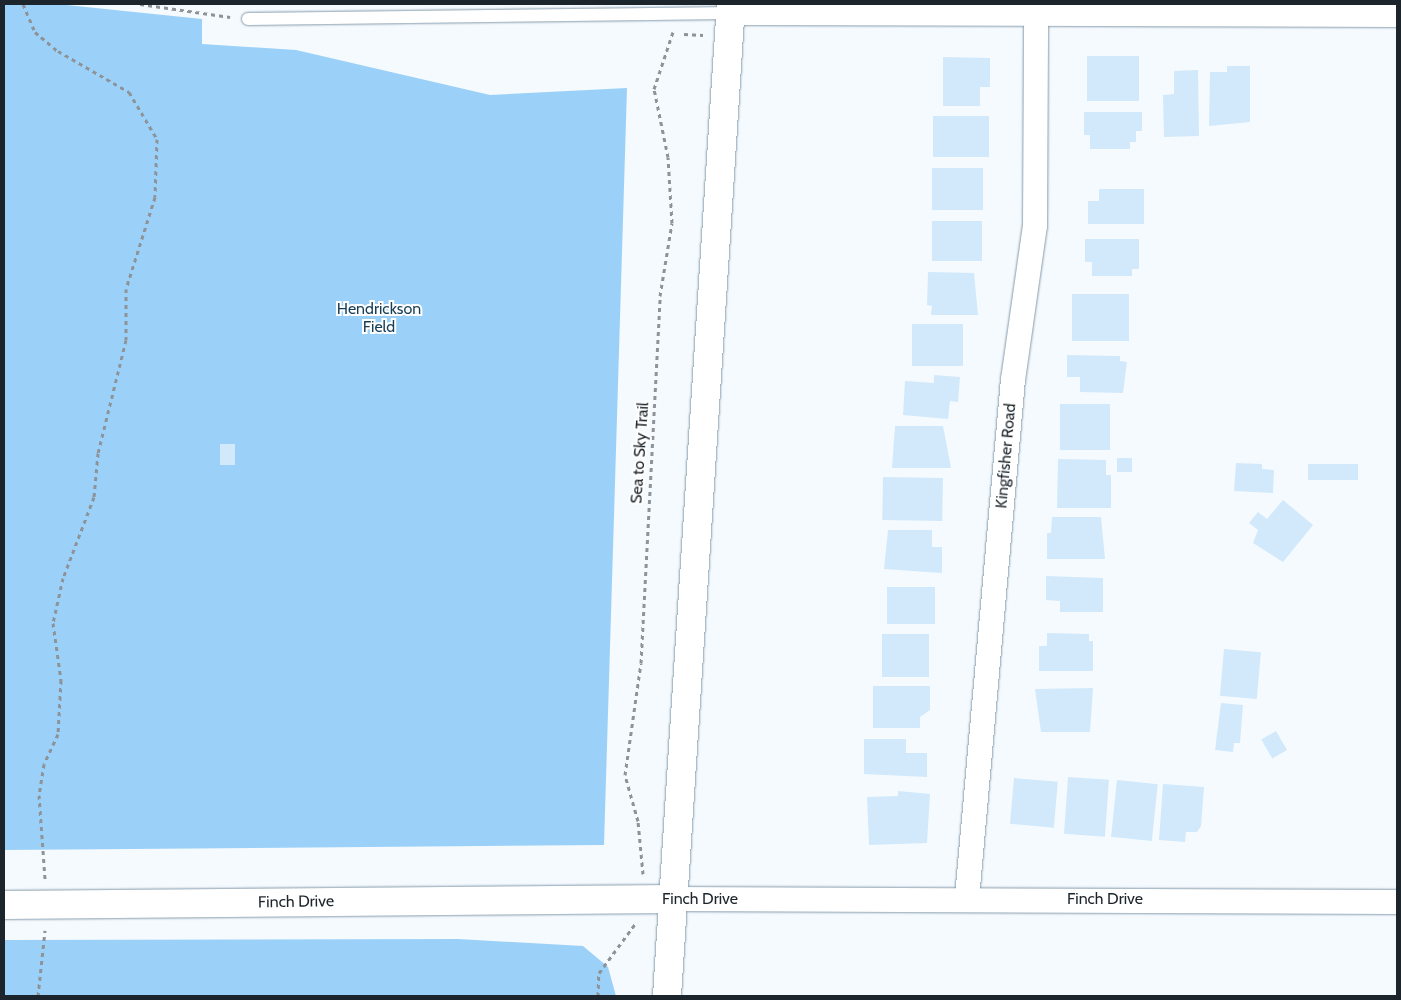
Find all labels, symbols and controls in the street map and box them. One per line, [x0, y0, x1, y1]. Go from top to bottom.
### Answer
park label: Hendrickson Field [337, 299, 421, 337]
street label: Sea to Sky Trail [627, 402, 653, 504]
street label: Kingfisher Road [992, 403, 1020, 509]
street label: Finch Drive [662, 889, 738, 909]
street label: Finch Drive [1067, 889, 1143, 909]
street label: Finch Drive [258, 892, 334, 912]

